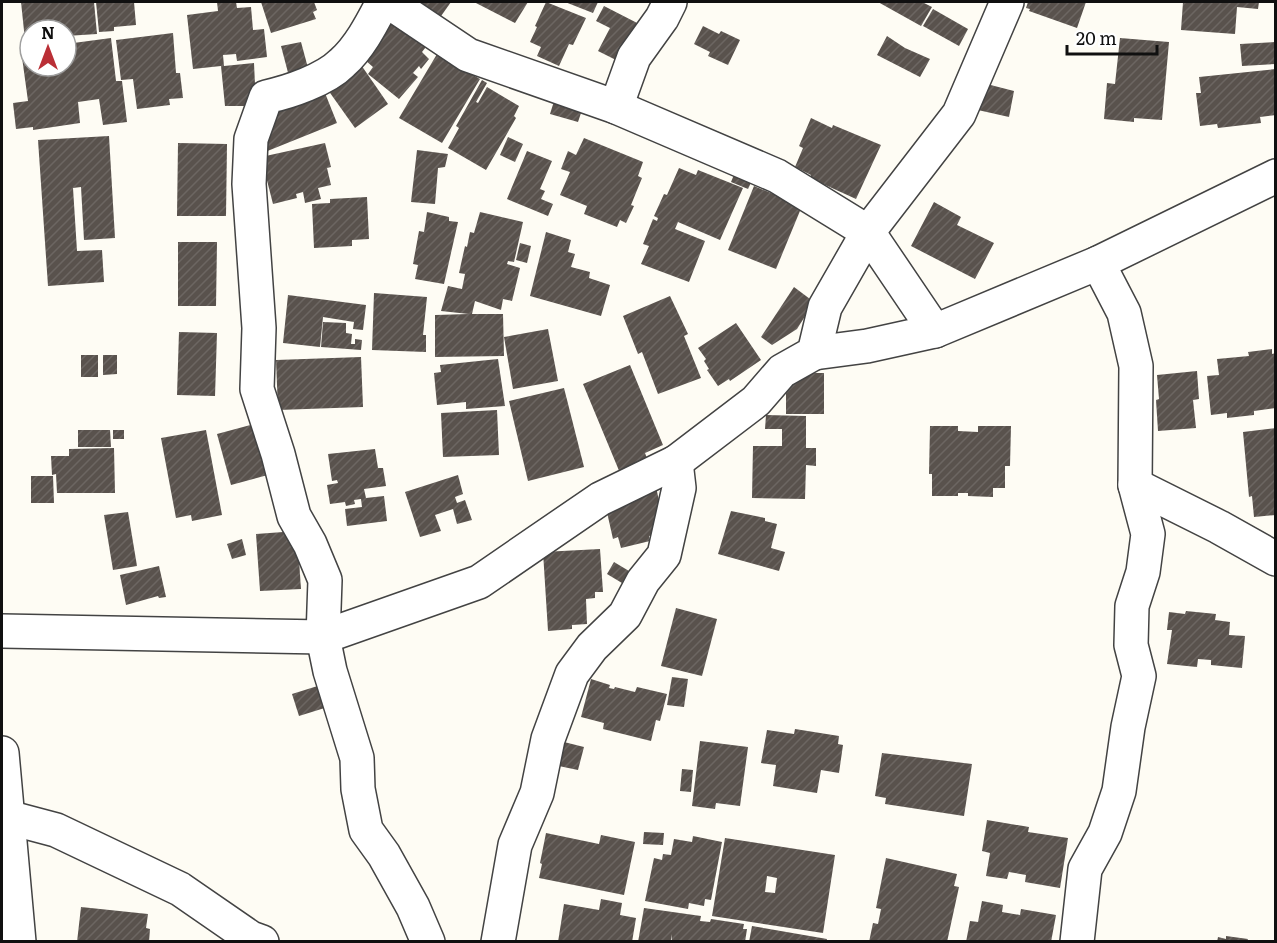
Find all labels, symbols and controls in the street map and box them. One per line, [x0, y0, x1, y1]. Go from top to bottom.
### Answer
north arrow [18, 18, 78, 78]
scale bar [1067, 18, 1157, 56]
text: N [41, 20, 55, 44]
text: 20 m [1076, 24, 1117, 51]

